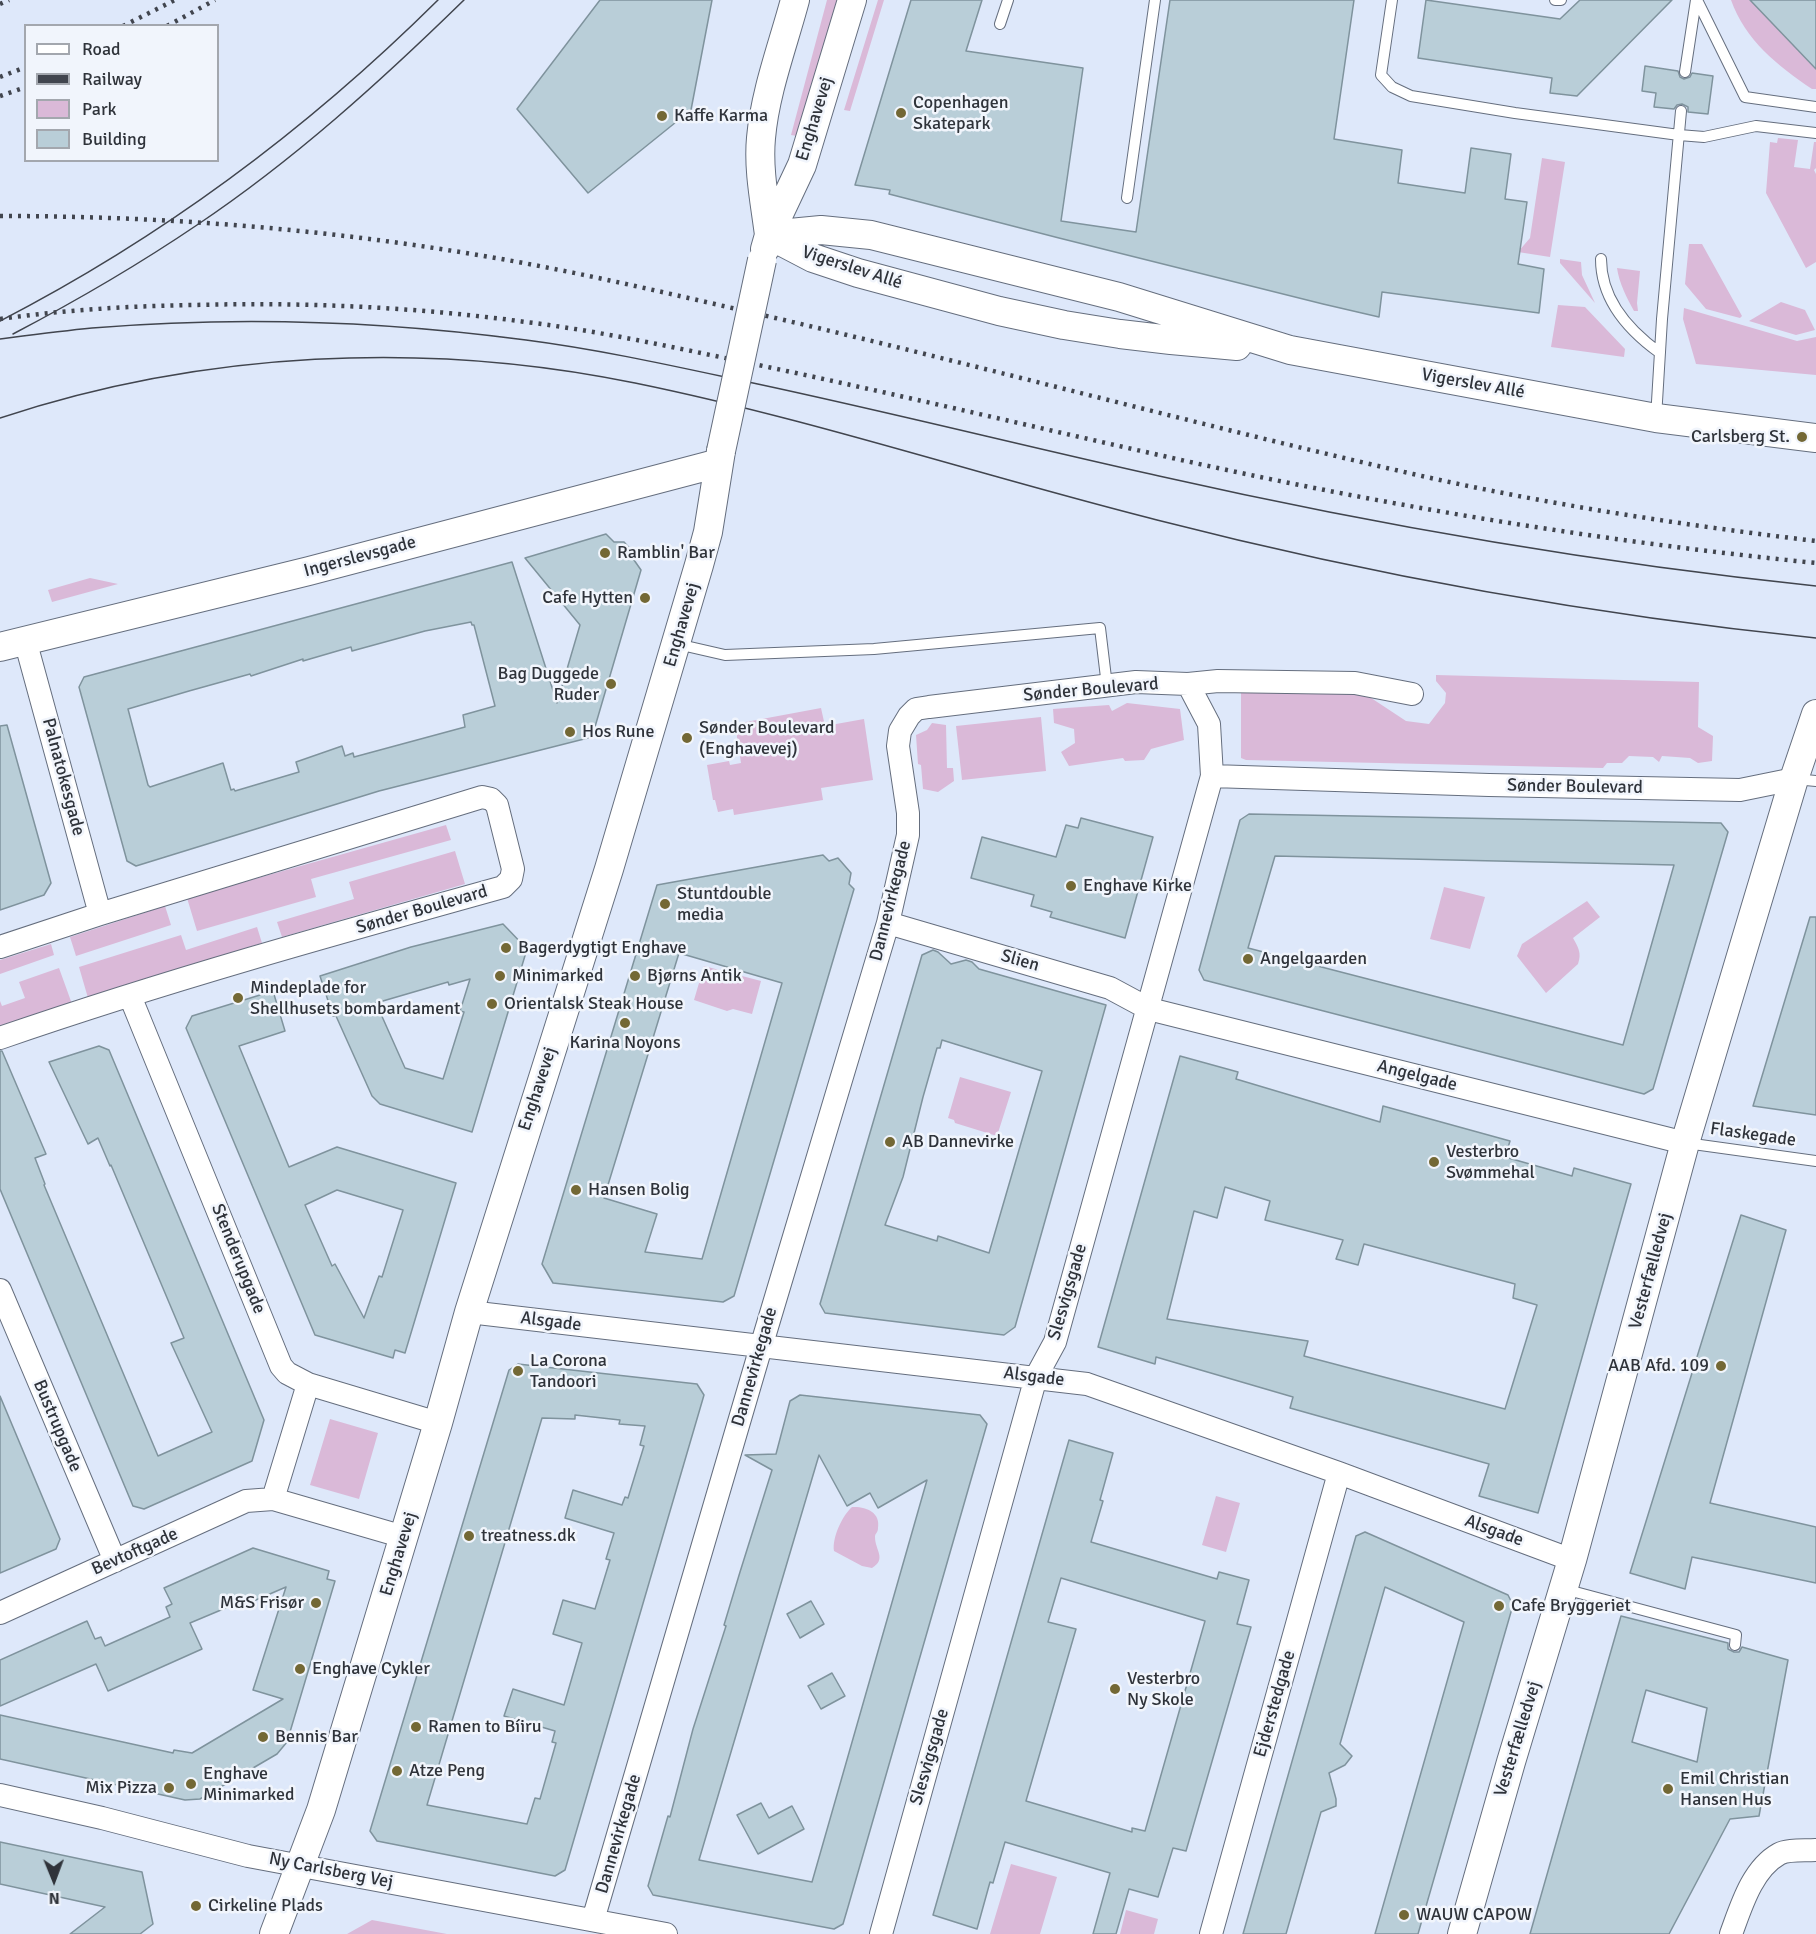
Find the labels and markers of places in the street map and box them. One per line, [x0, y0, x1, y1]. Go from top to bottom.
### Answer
place label: Copenhagen Skatepark [913, 92, 1009, 134]
place label: Kaffe Karma [674, 105, 768, 127]
marker: Copenhagen Skatepark [894, 106, 908, 120]
marker: Kaffe Karma [655, 109, 669, 123]
place label: Carlsberg St. [1691, 426, 1790, 448]
marker: Carlsberg St. [1795, 430, 1809, 444]
place label: Ramblin' Bar [617, 542, 715, 564]
marker: Ramblin' Bar [598, 546, 612, 560]
place label: Cafe Hytten [542, 587, 633, 609]
marker: Cafe Hytten [638, 591, 652, 605]
place label: Bag Duggede Ruder [498, 663, 599, 706]
marker: Bag Duggede Ruder [604, 677, 618, 691]
place label: Sønder Boulevard (Enghavevej) [699, 717, 835, 760]
place label: Hos Rune [582, 721, 654, 743]
marker: Hos Rune [563, 725, 577, 739]
marker: Sønder Boulevard (Enghavevej) [680, 731, 694, 745]
place label: Enghave Kirke [1083, 875, 1192, 897]
marker: Enghave Kirke [1064, 879, 1078, 893]
place label: Stuntdouble media [677, 883, 772, 926]
marker: Stuntdouble media [658, 897, 672, 911]
place label: Bagerdygtigt Enghave [518, 937, 686, 959]
marker: Bagerdygtigt Enghave [499, 941, 513, 955]
place label: Angelgaarden [1260, 948, 1367, 970]
marker: Angelgaarden [1241, 952, 1255, 966]
place label: Minimarked [512, 965, 603, 987]
place label: Bjørns Antik [647, 965, 742, 987]
marker: Minimarked [493, 969, 507, 983]
marker: Bjørns Antik [628, 969, 642, 983]
place label: Mindeplade for Shellhusets bombardament [250, 977, 460, 1020]
marker: Mindeplade for Shellhusets bombardament [231, 991, 245, 1005]
place label: Orientalsk Steak House [504, 993, 684, 1015]
marker: Orientalsk Steak House [485, 997, 499, 1011]
marker: Karina Noyons [618, 1016, 632, 1030]
place label: Karina Noyons [569, 1032, 681, 1054]
place label: AB Dannevirke [902, 1131, 1014, 1153]
marker: AB Dannevirke [883, 1135, 897, 1149]
place label: Vesterbro Svømmehal [1446, 1141, 1535, 1184]
marker: Vesterbro Svømmehal [1427, 1155, 1441, 1169]
place label: Hansen Bolig [588, 1179, 690, 1201]
marker: Hansen Bolig [569, 1183, 583, 1197]
place label: La Corona Tandoori [530, 1350, 607, 1392]
place label: AAB Afd. 109 [1608, 1355, 1709, 1377]
marker: AAB Afd. 109 [1714, 1359, 1728, 1373]
marker: La Corona Tandoori [511, 1364, 525, 1378]
place label: treatness.dk [481, 1525, 576, 1547]
marker: treatness.dk [462, 1529, 476, 1543]
place label: M&S Frisør [220, 1592, 304, 1614]
place label: Cafe Bryggeriet [1511, 1595, 1631, 1617]
marker: M&S Frisør [309, 1596, 323, 1610]
marker: Cafe Bryggeriet [1492, 1599, 1506, 1613]
place label: Enghave Cykler [312, 1658, 430, 1680]
marker: Enghave Cykler [293, 1662, 307, 1676]
place label: Vesterbro Ny Skole [1127, 1668, 1200, 1710]
marker: Vesterbro Ny Skole [1108, 1682, 1122, 1696]
place label: Ramen to Bíiru [428, 1716, 542, 1738]
marker: Ramen to Bíiru [409, 1720, 423, 1734]
place label: Bennis Bar [275, 1726, 358, 1748]
marker: Bennis Bar [256, 1730, 270, 1744]
place label: Atze Peng [409, 1760, 485, 1782]
place label: Enghave Minimarked [203, 1763, 294, 1806]
marker: Atze Peng [390, 1764, 404, 1778]
place label: Emil Christian Hansen Hus [1680, 1768, 1789, 1810]
place label: Mix Pizza [85, 1777, 157, 1799]
marker: Enghave Minimarked [184, 1777, 198, 1791]
marker: Mix Pizza [162, 1781, 176, 1795]
marker: Emil Christian Hansen Hus [1661, 1782, 1675, 1796]
place label: Cirkeline Plads [208, 1895, 323, 1917]
marker: Cirkeline Plads [189, 1899, 203, 1913]
place label: WAUW CAPOW [1416, 1904, 1532, 1926]
marker: WAUW CAPOW [1397, 1908, 1411, 1922]

